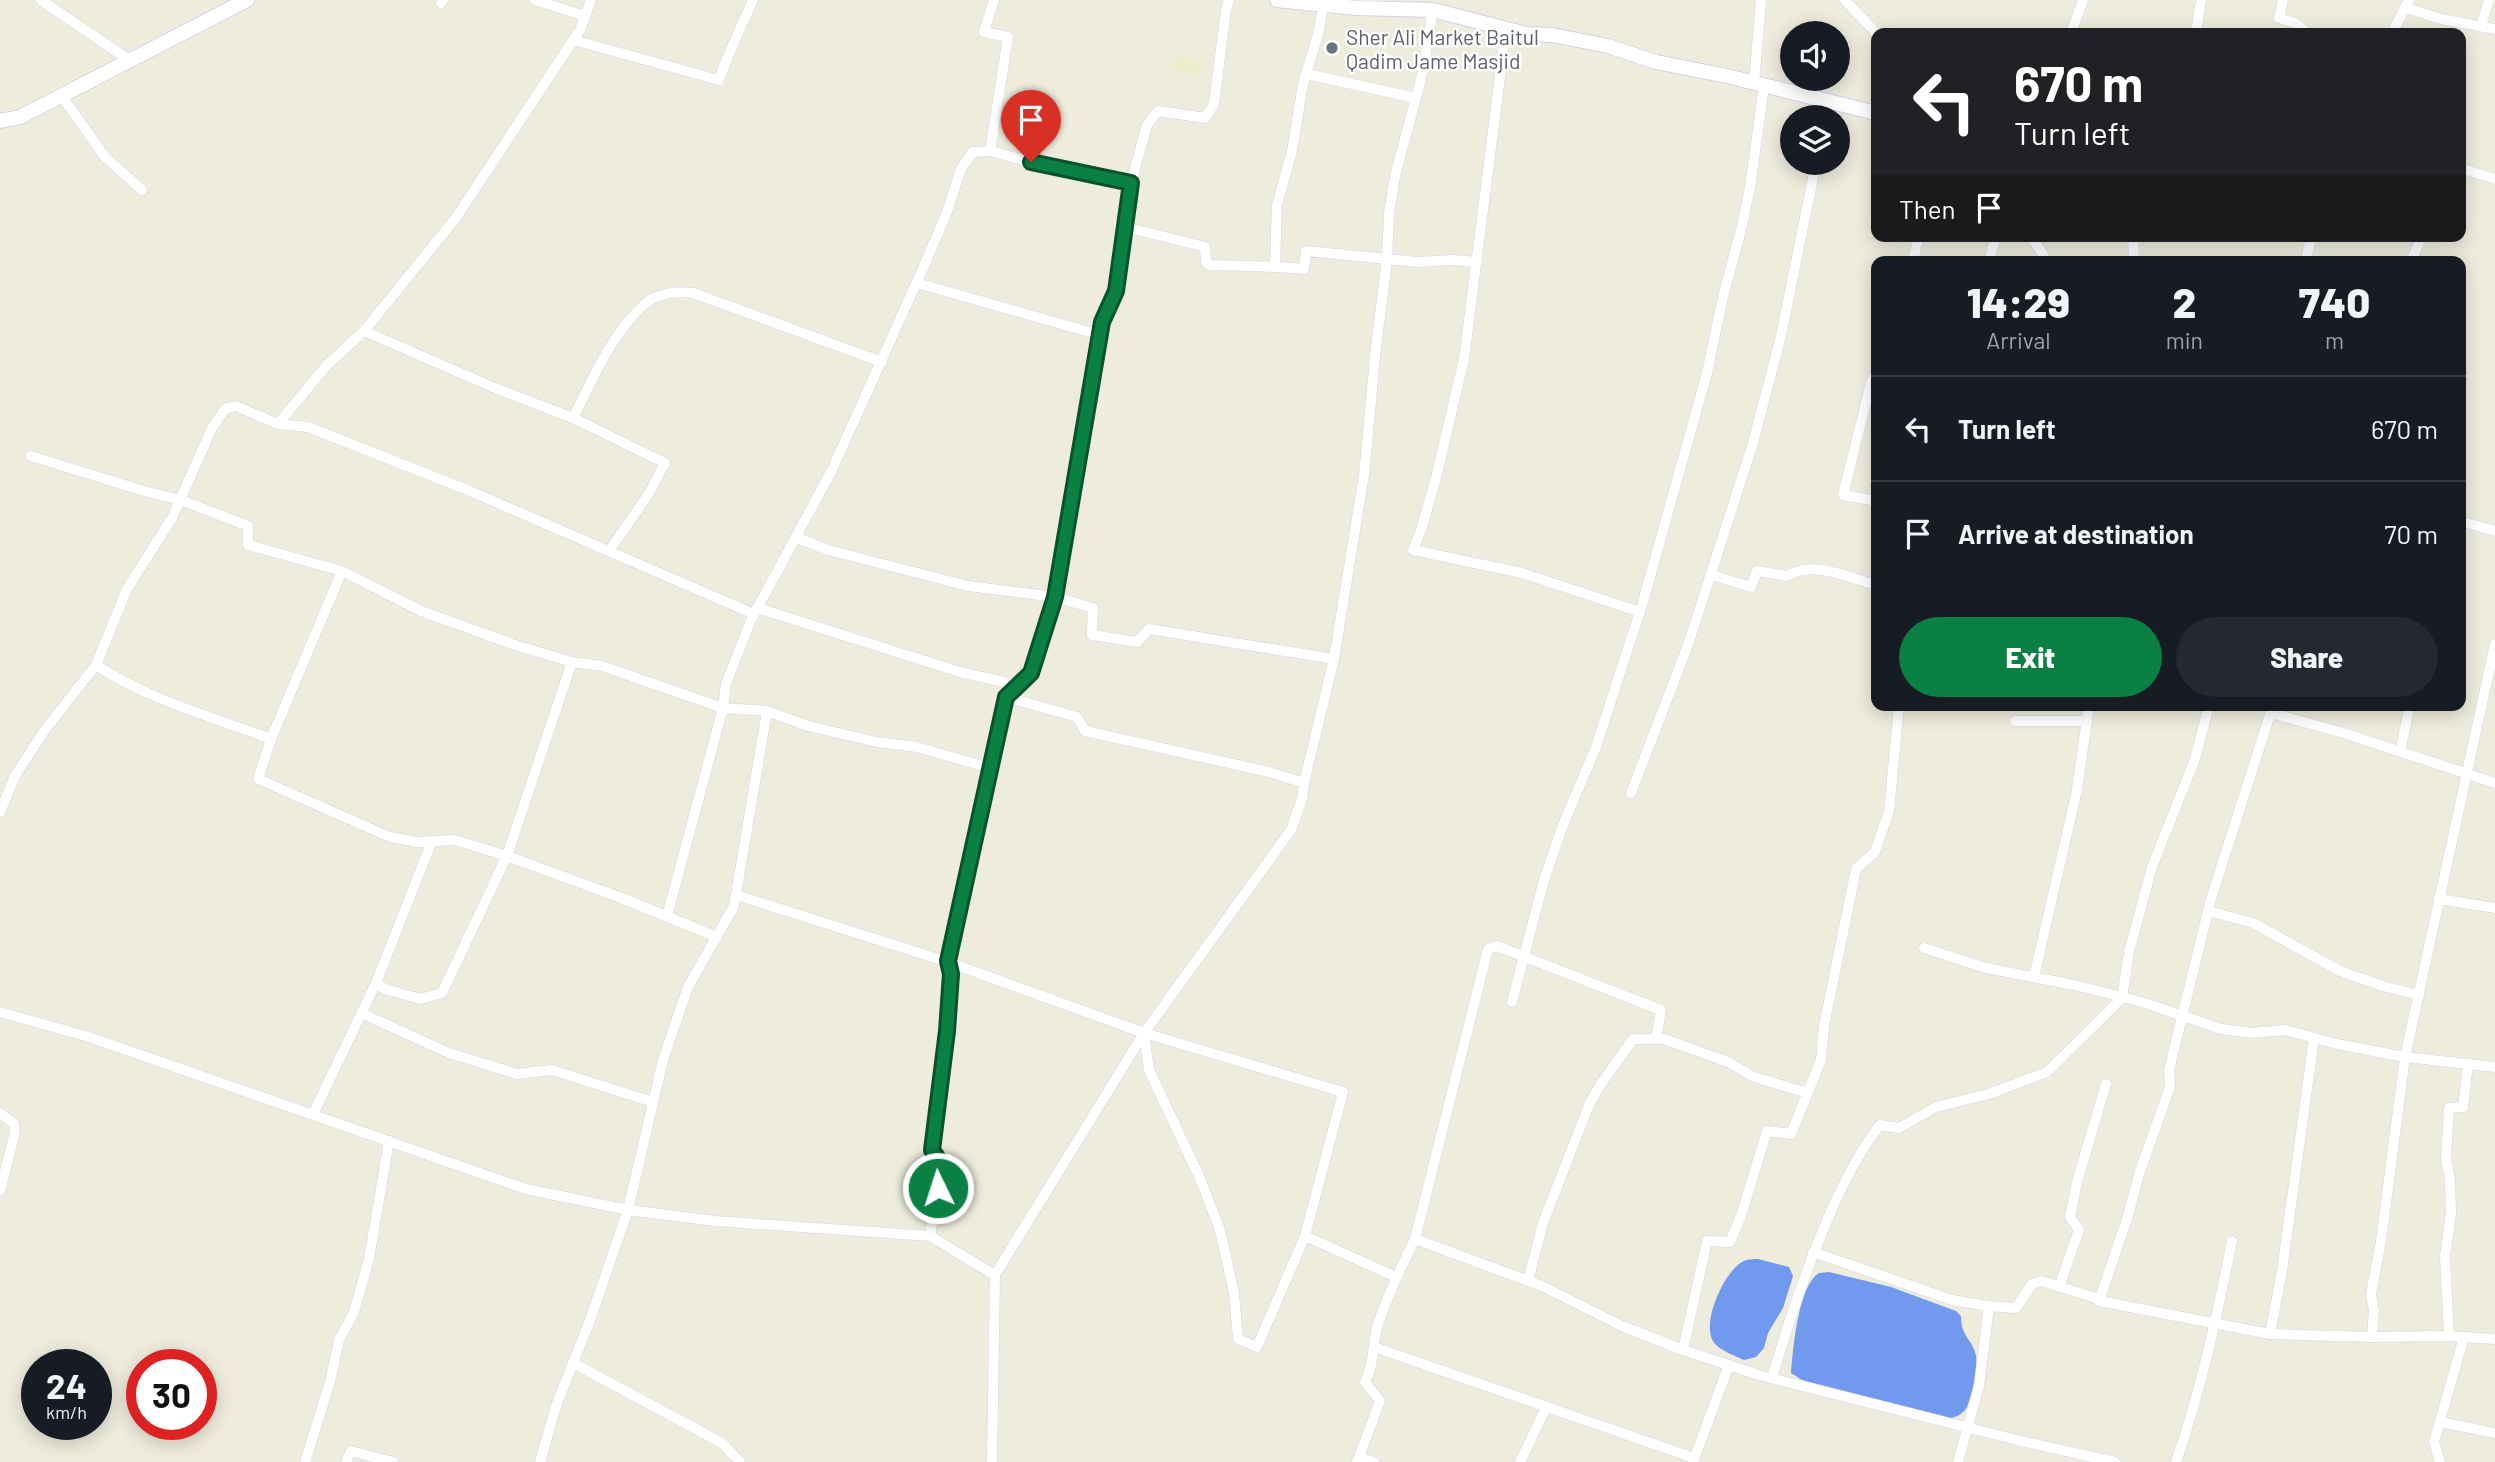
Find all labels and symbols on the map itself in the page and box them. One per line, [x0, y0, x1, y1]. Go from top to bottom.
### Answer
place label: Sher Ali Market Baitul Qadim Jame Masjid [1346, 24, 1539, 73]
marker: Sher Ali Market Baitul Qadim Jame Masjid [1324, 40, 1340, 56]
pin [1001, 90, 1061, 162]
position arrow [901, 1151, 975, 1225]
speed limit sign: 30 [126, 1349, 217, 1440]

